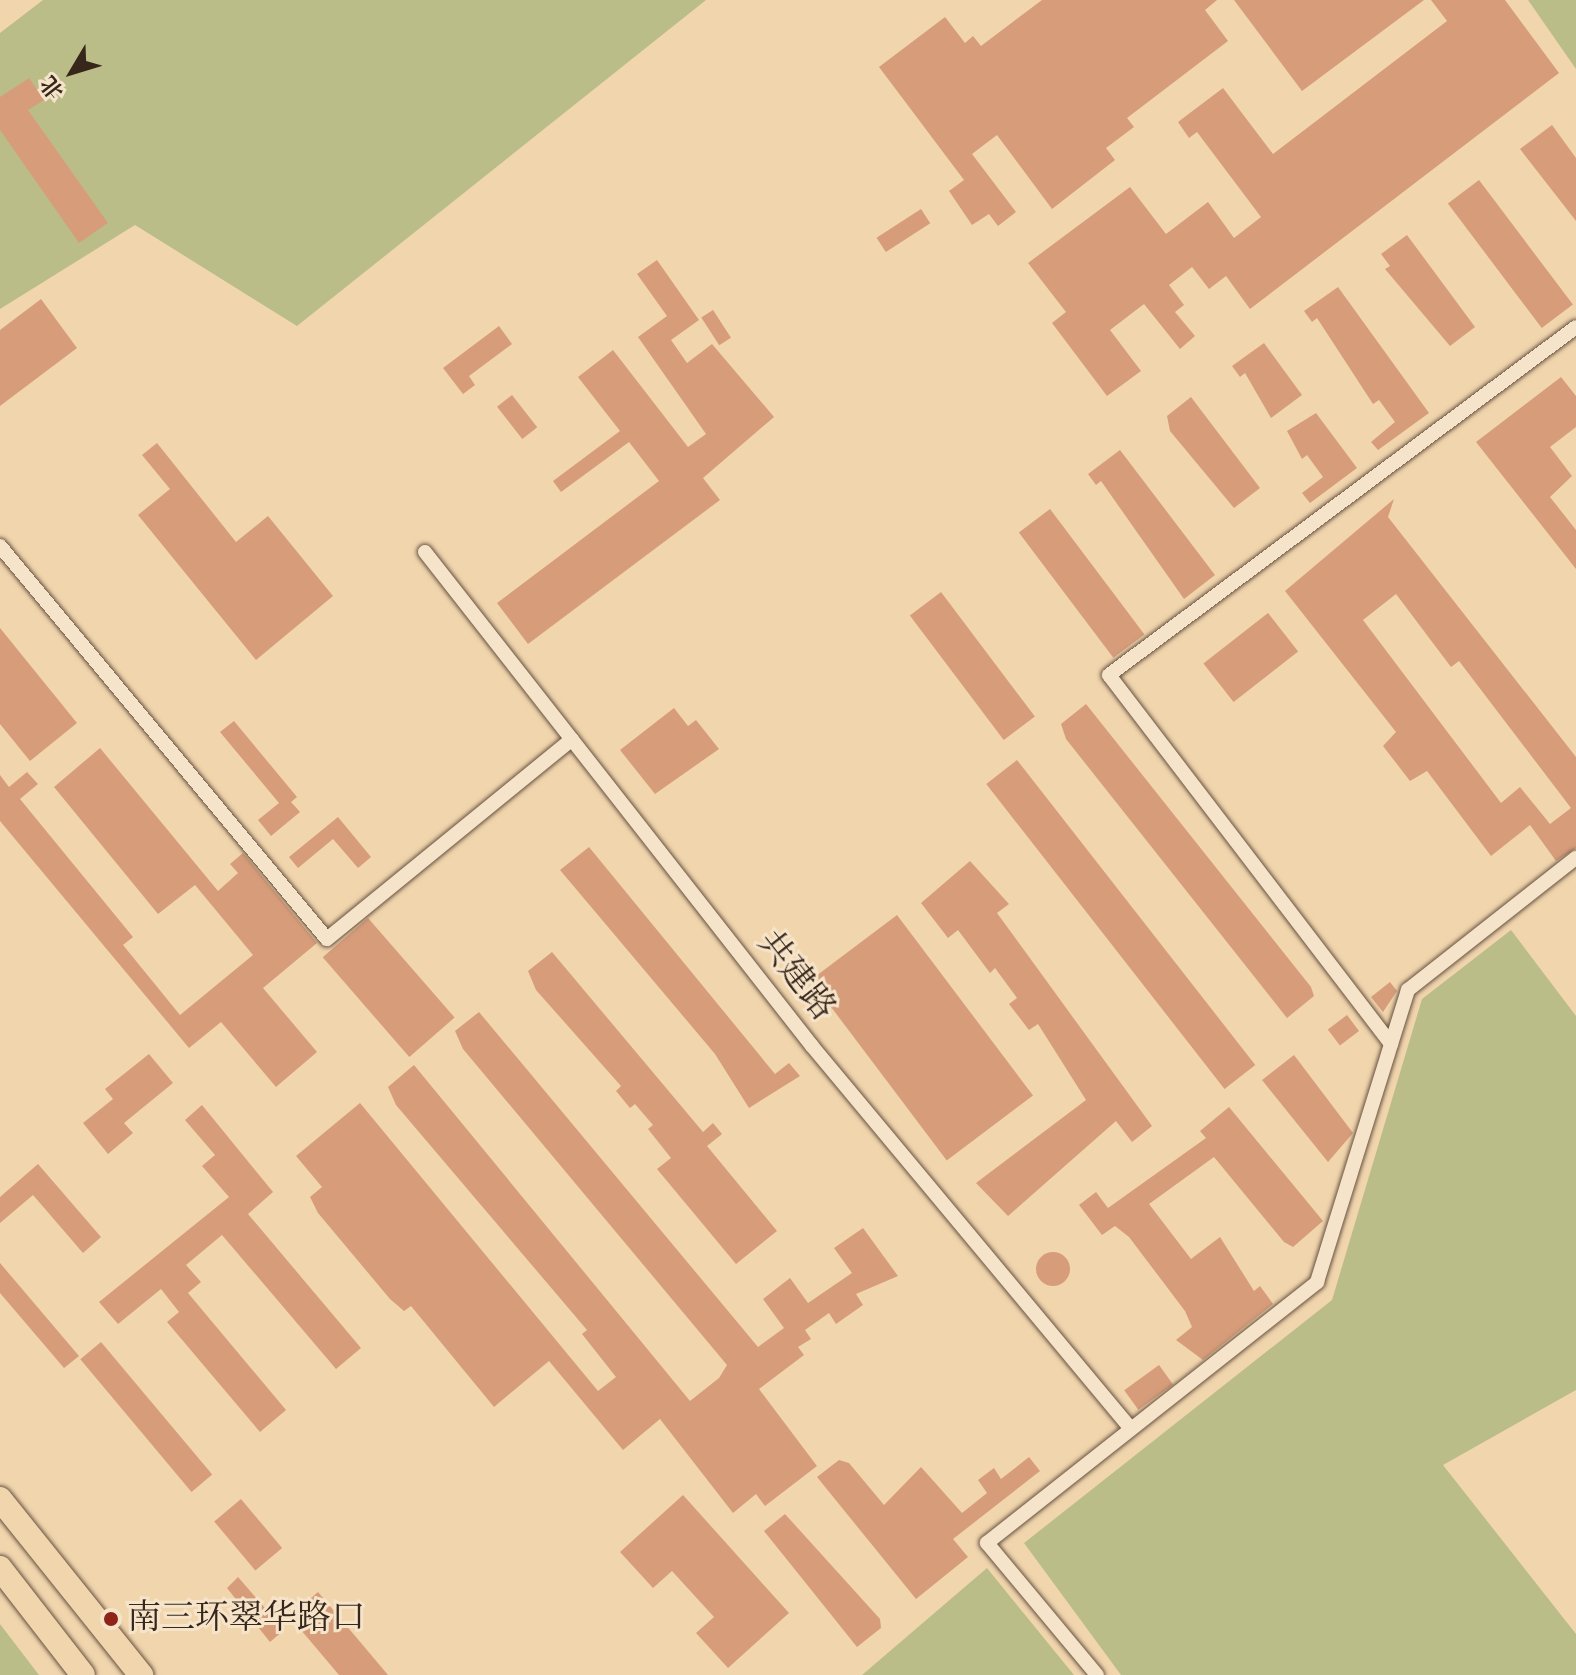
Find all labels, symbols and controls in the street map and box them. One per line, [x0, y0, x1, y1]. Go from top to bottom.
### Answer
north arrow [32, 32, 112, 112]
text: 北 [35, 70, 70, 104]
street label: 共建路 [749, 923, 843, 1029]
place label: 南三环翠华路口 [127, 1599, 365, 1639]
marker: 南三环翠华路口 [102, 1610, 120, 1628]

